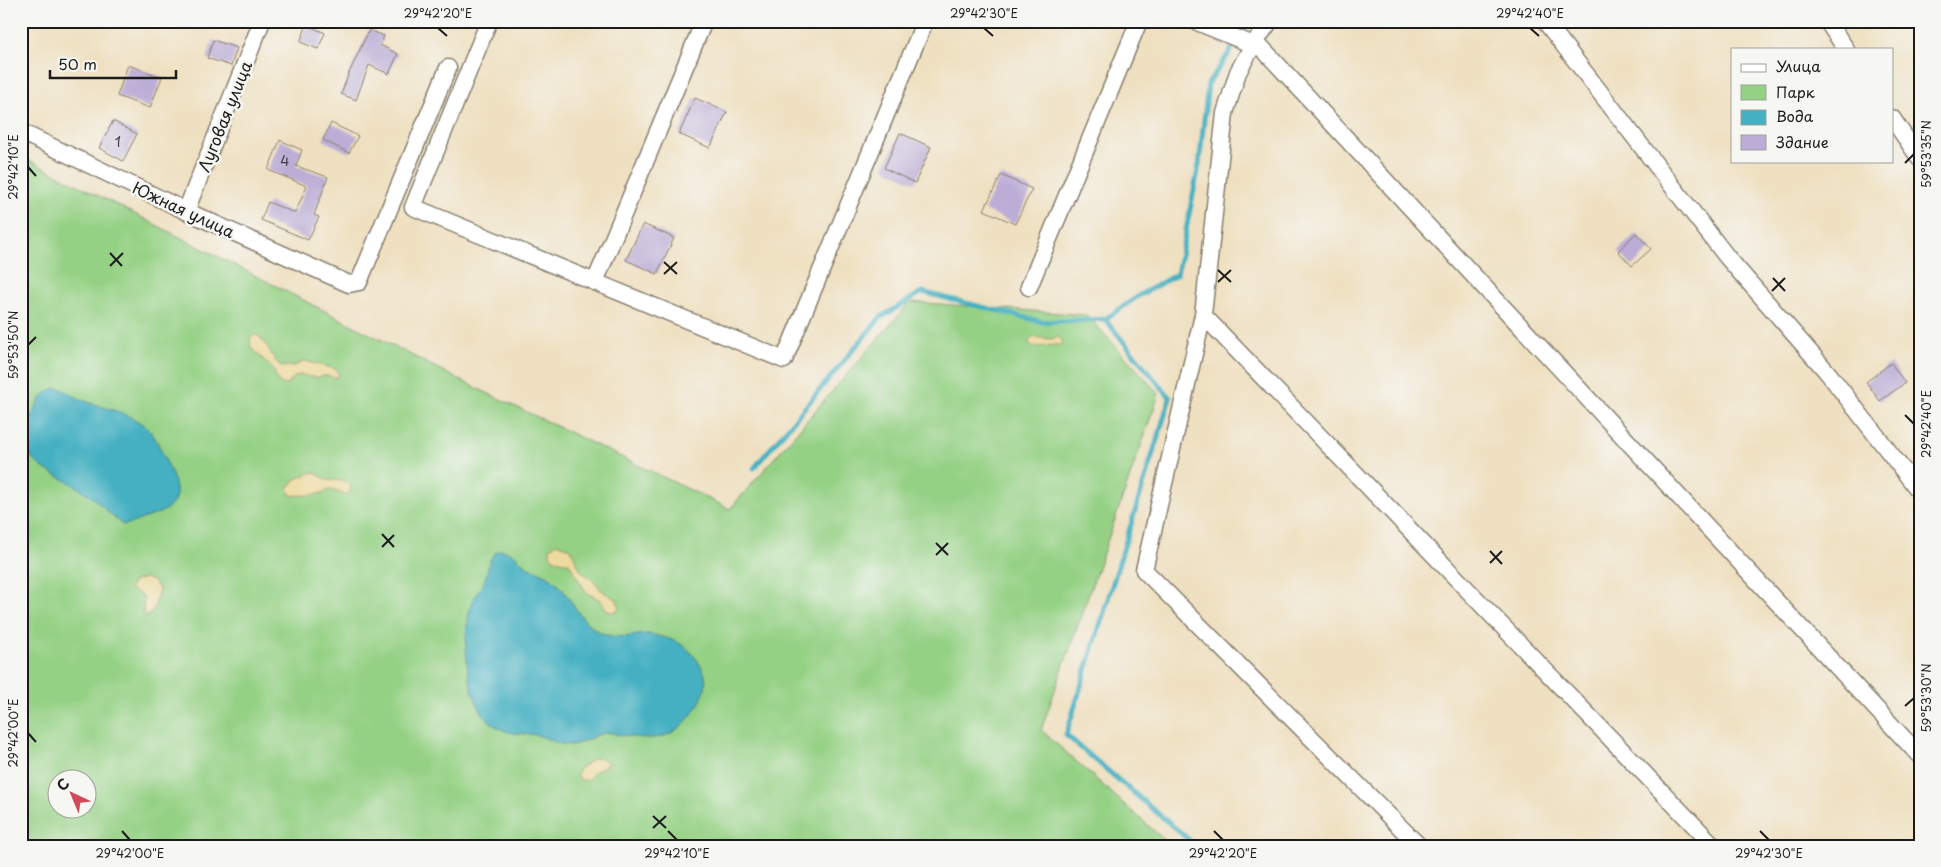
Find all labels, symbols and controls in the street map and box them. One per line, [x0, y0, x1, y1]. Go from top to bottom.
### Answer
text: 29°42'20"E [404, 4, 472, 22]
text: 29°42'30"E [950, 4, 1018, 22]
text: 29°42'40"E [1496, 4, 1564, 22]
scale bar [50, 48, 176, 80]
legend [1731, 48, 1894, 162]
text: 50 m [58, 52, 97, 75]
text: Улица [1776, 54, 1821, 77]
street label: Луговая улица [191, 57, 257, 175]
text: Парк [1776, 80, 1815, 103]
text: Вода [1776, 104, 1814, 127]
text: 59°53'35"N [1917, 120, 1935, 188]
text: Здание [1776, 130, 1829, 153]
house number: 1 [115, 131, 121, 152]
text: 29°42'10"E [4, 134, 22, 200]
house number: 4 [280, 150, 290, 171]
street label: Южная улица [129, 175, 239, 243]
text: 59°53'50"N [4, 311, 22, 379]
text: 29°42'40"E [1917, 390, 1935, 458]
text: 59°53'30"N [1917, 663, 1935, 733]
text: 29°42'00"E [4, 699, 22, 767]
north arrow [48, 770, 98, 820]
text: С [52, 773, 74, 795]
text: 29°42'00"E [96, 844, 164, 862]
text: 29°42'10"E [644, 844, 710, 862]
text: 29°42'20"E [1189, 844, 1257, 862]
text: 29°42'30"E [1735, 844, 1803, 862]

